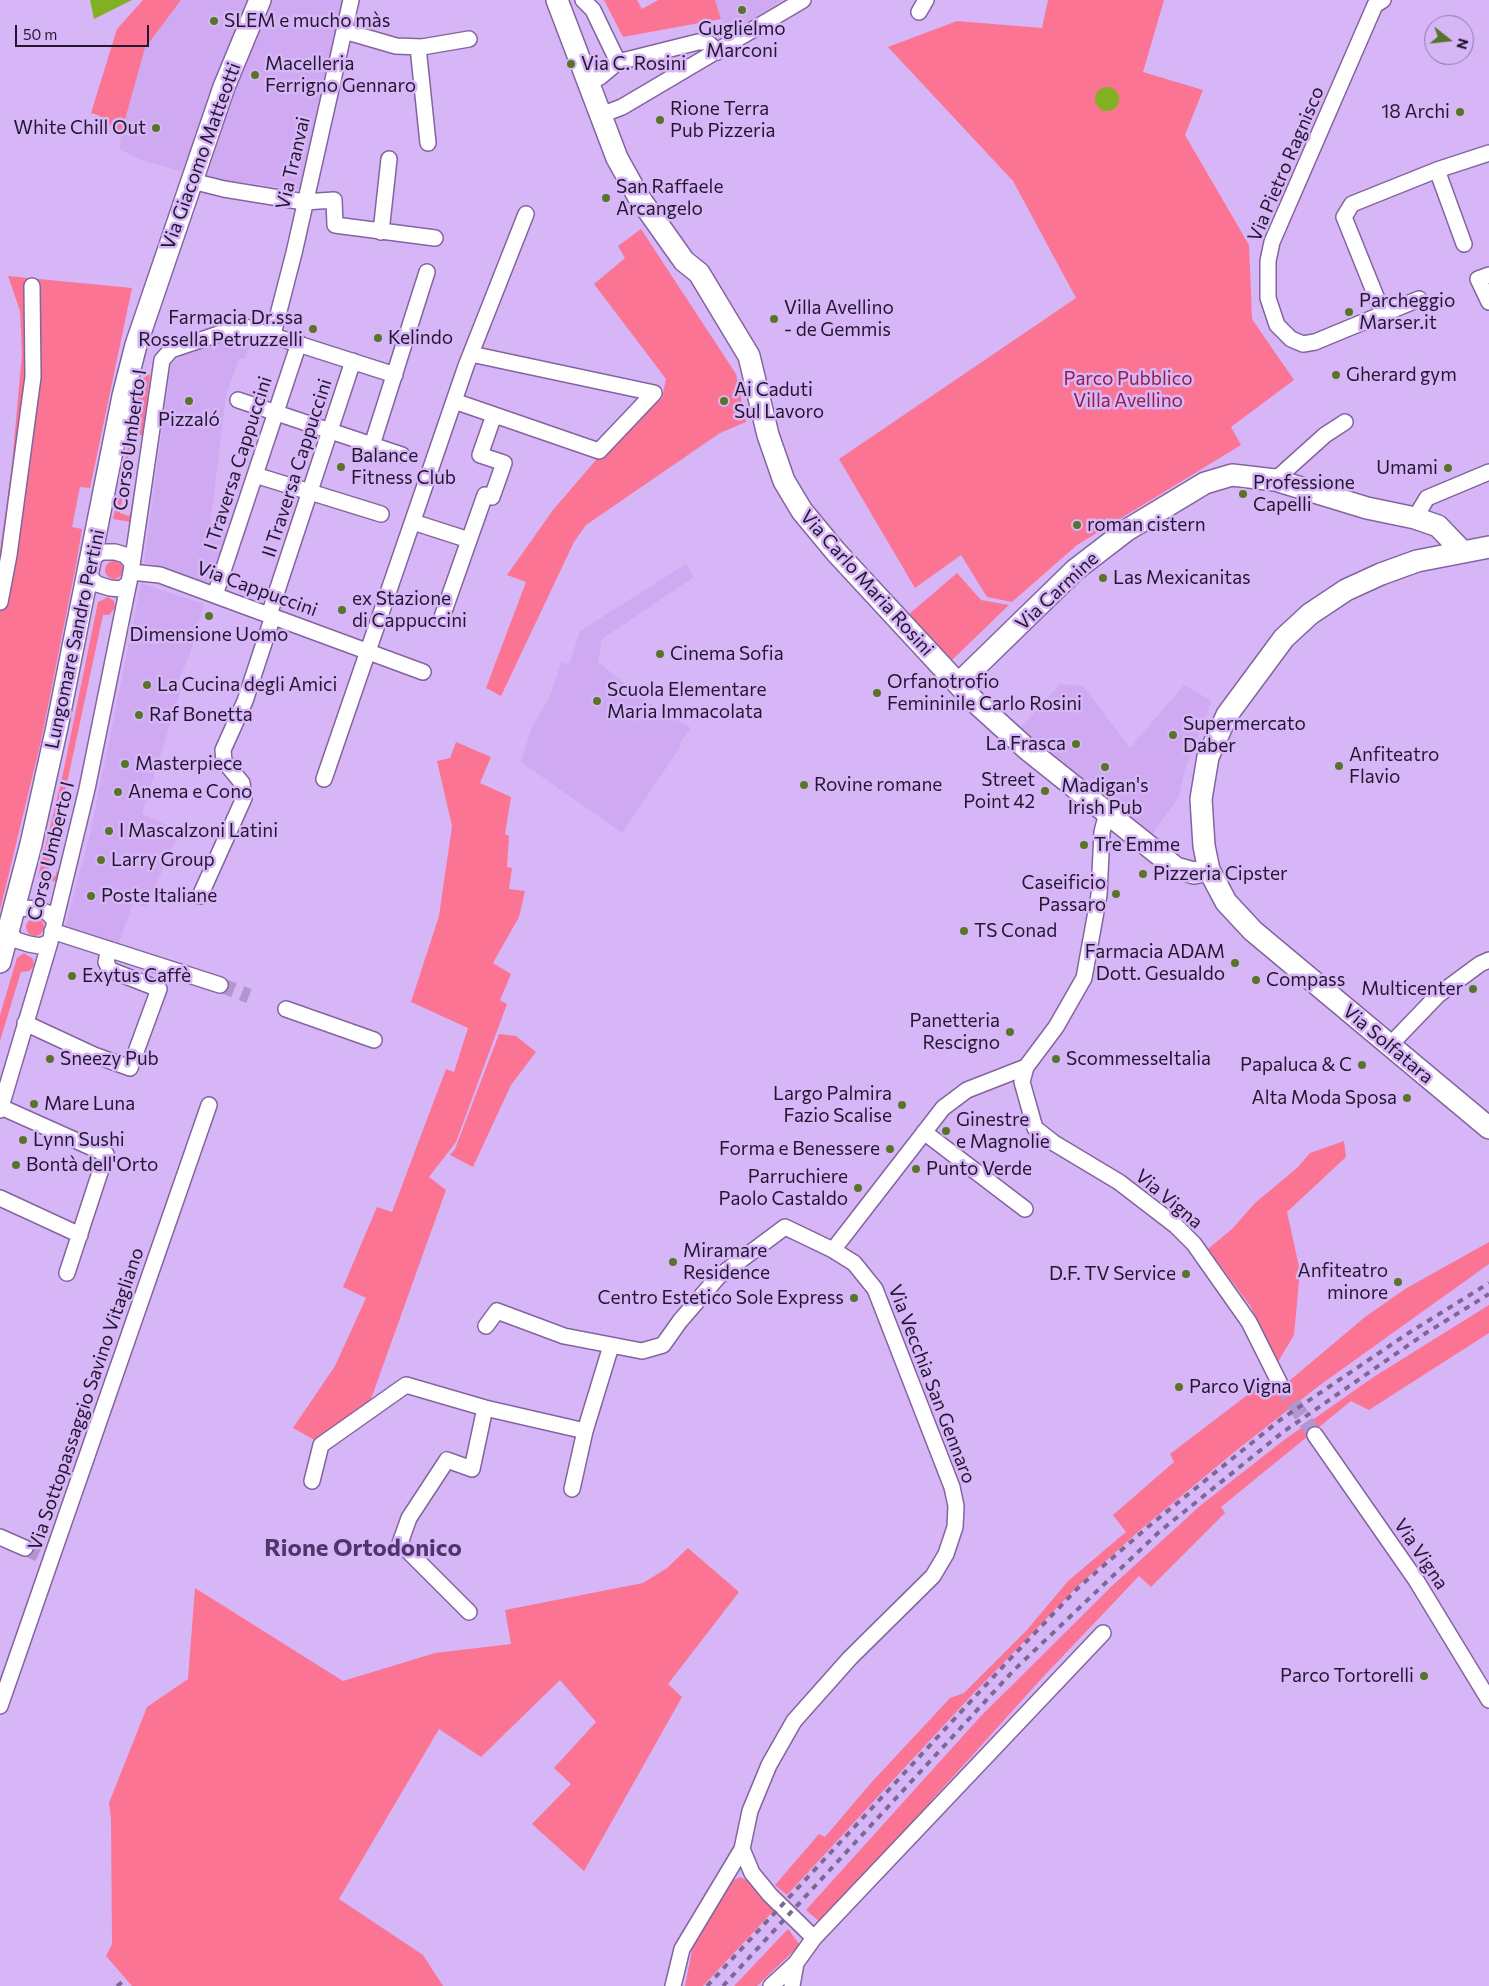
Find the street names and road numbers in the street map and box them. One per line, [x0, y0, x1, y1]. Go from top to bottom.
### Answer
street label: Via Giacomo Matteotti [156, 59, 246, 253]
street label: Via Pietro Ragnisco [1243, 83, 1329, 245]
street label: Via Tranvai [271, 114, 315, 212]
street label: Corso Umberto I [109, 368, 151, 512]
street label: I Traversa Cappuccini [199, 373, 277, 553]
street label: II Traversa Cappuccini [257, 376, 337, 560]
street label: Via Carlo Maria Rosini [795, 505, 939, 661]
street label: Lungomare Sandro Pertini [41, 527, 109, 751]
street label: Via Carmine [1011, 547, 1103, 635]
street label: Via Cappuccini [193, 557, 321, 621]
street label: Corso Umberto I [23, 779, 79, 923]
street label: Via Solfatara [1338, 1000, 1438, 1088]
street label: Via Vigna [1131, 1164, 1207, 1234]
street label: Via Sottopassaggio Savino Vitagliano [23, 1245, 149, 1553]
street label: Via Vecchia San Gennaro [884, 1281, 980, 1487]
street label: Via Vigna [1389, 1514, 1453, 1594]

